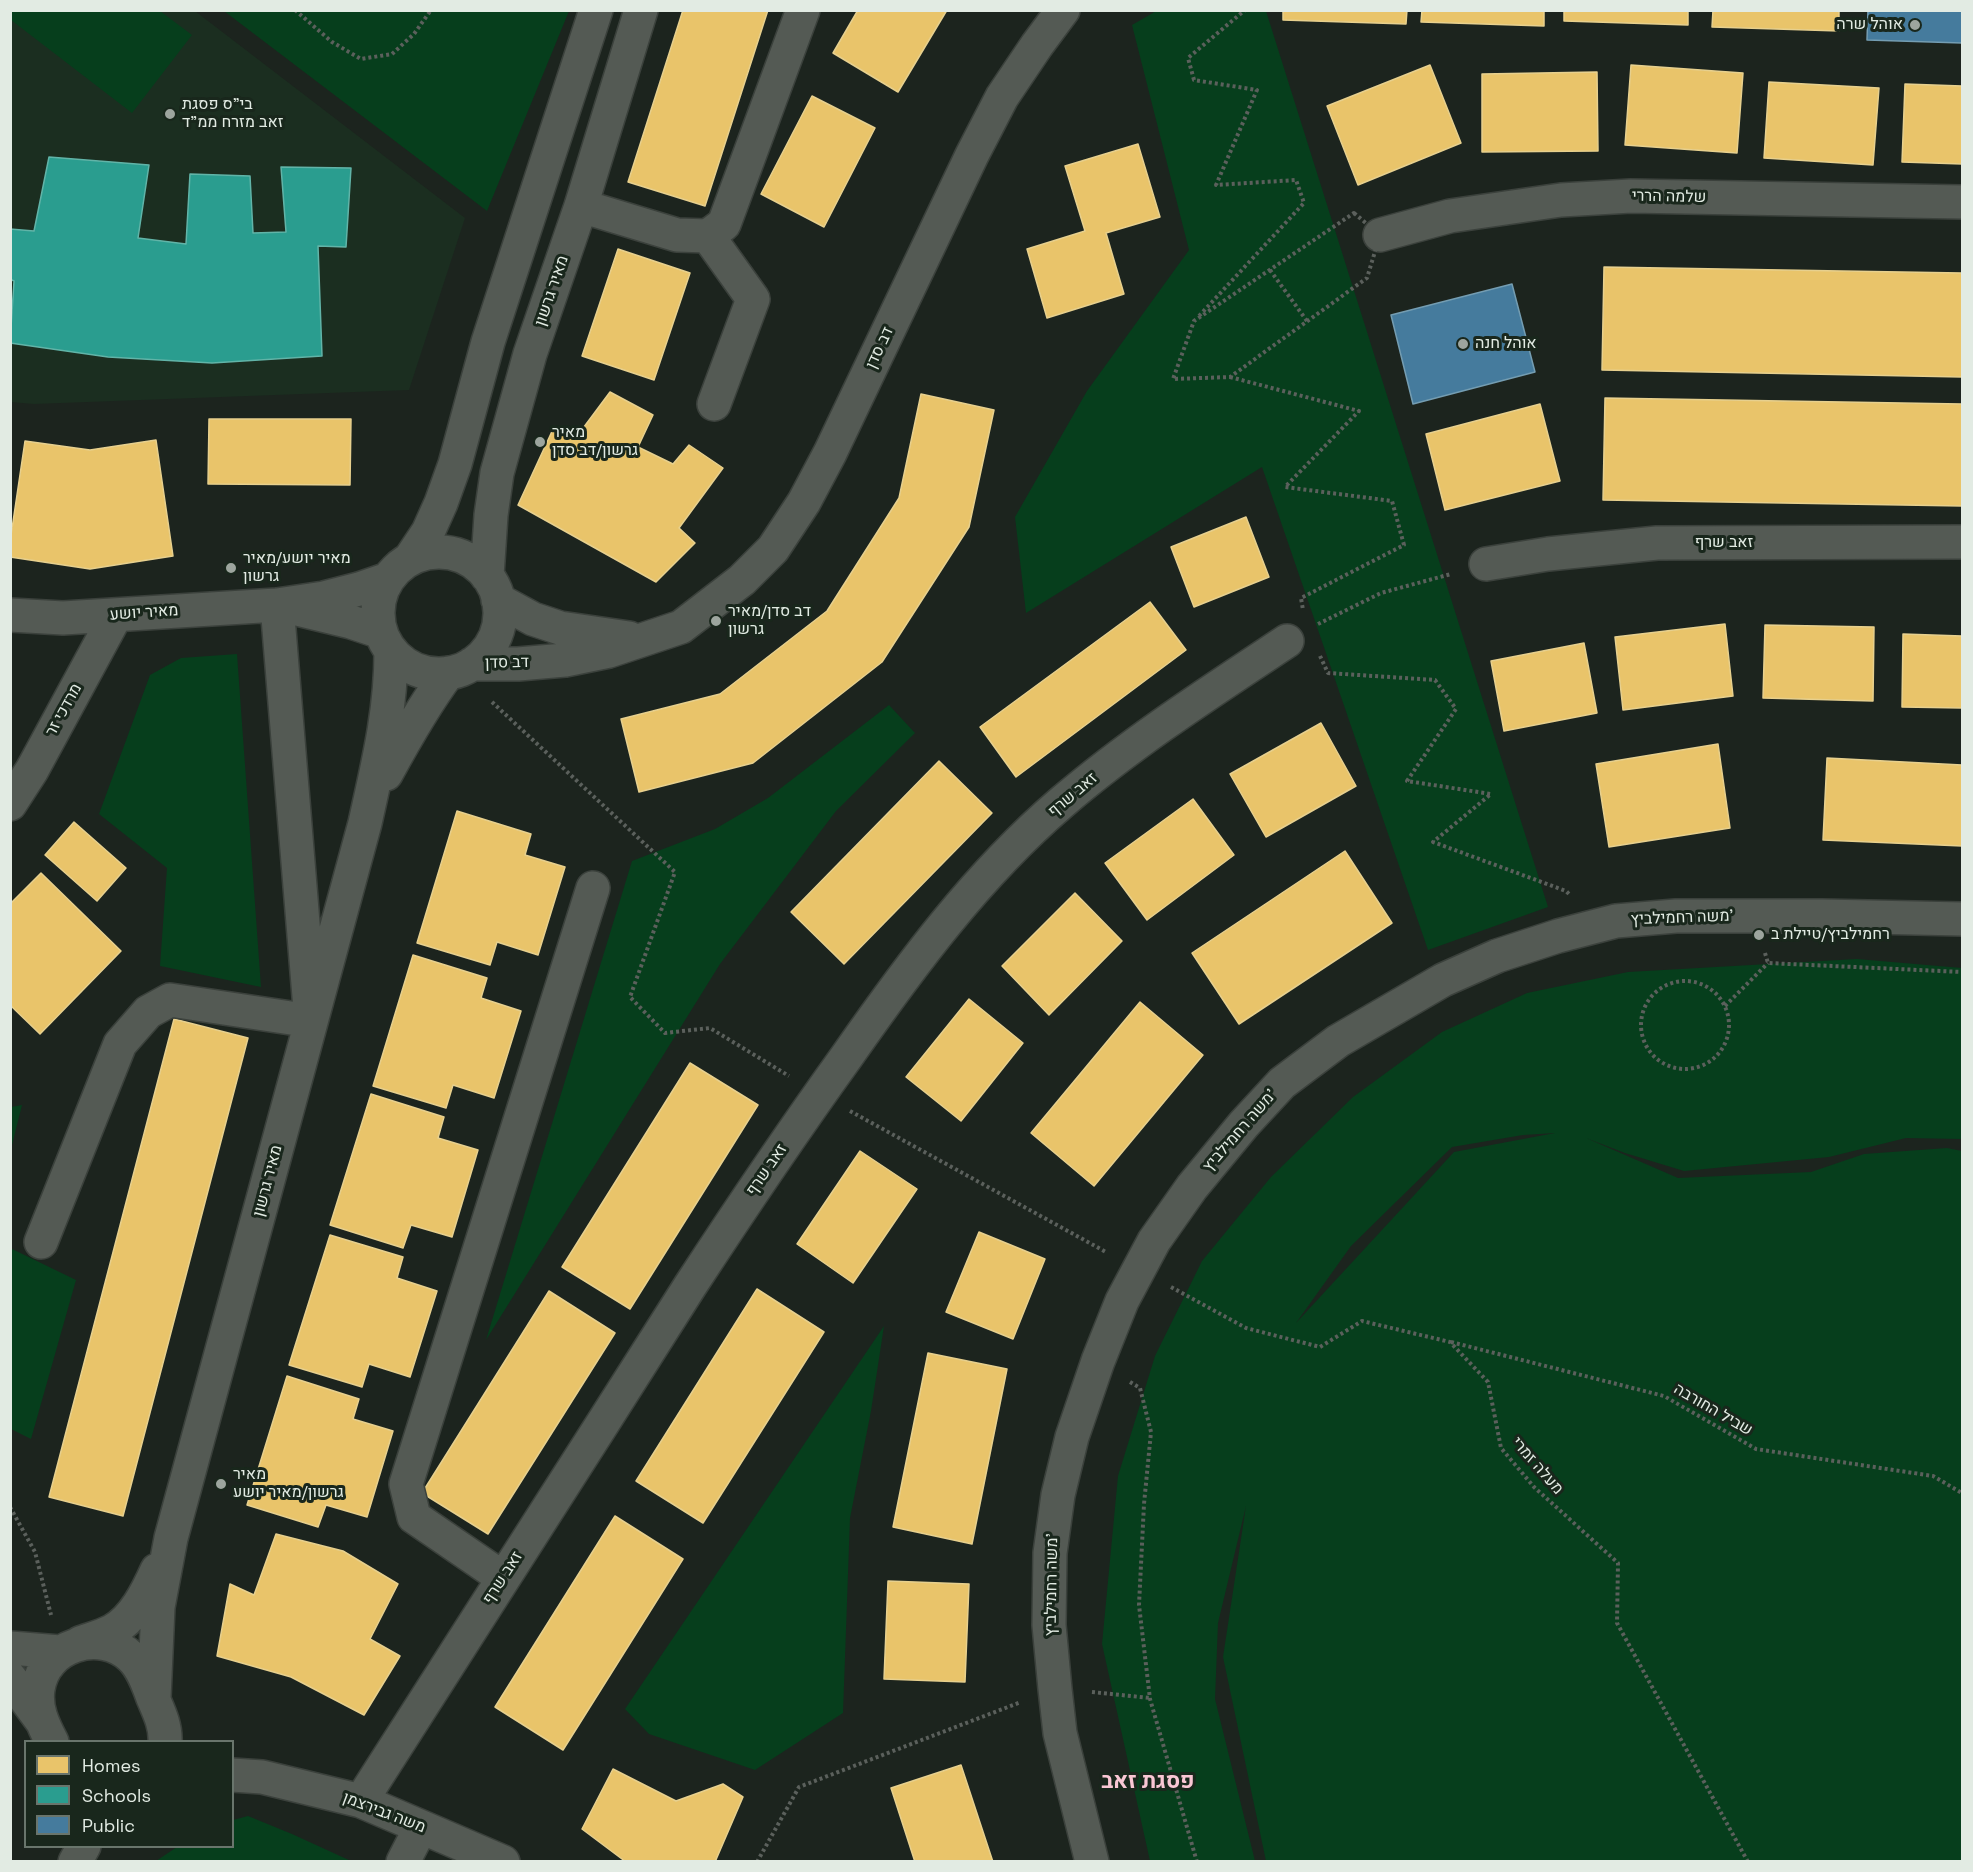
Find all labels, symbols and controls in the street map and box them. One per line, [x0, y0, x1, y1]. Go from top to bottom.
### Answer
place label: אוהל שרה [1836, 15, 1903, 35]
marker: אוהל שרה [1908, 18, 1922, 32]
place label: בי"ס פסגת זאב מזרח ממ"ד [182, 95, 283, 133]
marker: בי"ס פסגת זאב מזרח ממ"ד [163, 107, 177, 121]
street label: שלמה הררי [1632, 187, 1706, 207]
street label: מאיר גרשון [531, 253, 573, 329]
street label: דב סדן [862, 324, 898, 372]
place label: אוהל חנה [1475, 334, 1537, 354]
marker: אוהל חנה [1456, 337, 1470, 351]
place label: מאיר גרשון/דב סדן [552, 423, 638, 461]
marker: מאיר גרשון/דב סדן [533, 435, 547, 449]
street label: זאב שרף [1695, 533, 1753, 553]
place label: מאיר יושע/מאיר גרשון [243, 549, 351, 587]
marker: מאיר יושע/מאיר גרשון [224, 561, 238, 575]
street label: מאיר יושע [109, 601, 179, 625]
place label: דב סדן/מאיר גרשון [728, 602, 811, 640]
marker: דב סדן/מאיר גרשון [709, 614, 723, 628]
street label: דב סדן [485, 653, 529, 673]
street label: מרדכי זר [42, 680, 86, 740]
street label: זאב שרף [1044, 769, 1102, 821]
street label: משה רחמילביץ' [1630, 907, 1734, 929]
place label: רחמילביץ/טיילת ב [1771, 925, 1890, 945]
marker: רחמילביץ/טיילת ב [1752, 928, 1766, 942]
street label: משה רחמילביץ' [1199, 1086, 1281, 1176]
street label: זאב שרף [742, 1141, 792, 1199]
street label: מאיר גרשון [249, 1143, 287, 1219]
street label: שביל החורבה [1670, 1380, 1756, 1440]
street label: מעלה זמרי [1507, 1433, 1567, 1499]
place label: מאיר גרשון/מאיר יושע [233, 1465, 344, 1503]
marker: מאיר גרשון/מאיר יושע [214, 1477, 228, 1491]
street label: משה רחמילביץ' [1042, 1533, 1062, 1637]
street label: זאב שרף [479, 1548, 527, 1608]
legend [24, 1740, 234, 1848]
text: Homes [82, 1754, 141, 1777]
district label: פסגת זאב [1101, 1769, 1195, 1795]
text: Schools [82, 1784, 151, 1807]
street label: משה גבירצמן [340, 1788, 428, 1838]
text: Public [82, 1814, 135, 1837]

